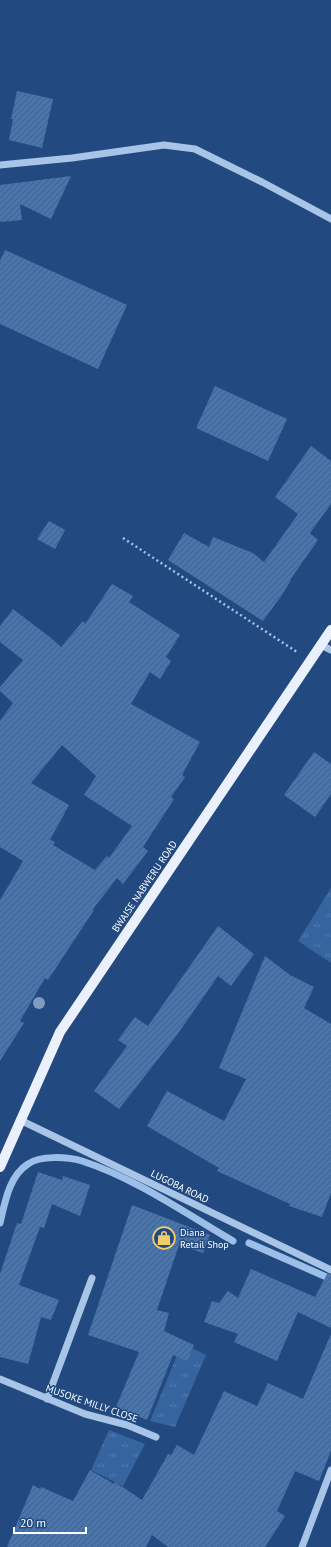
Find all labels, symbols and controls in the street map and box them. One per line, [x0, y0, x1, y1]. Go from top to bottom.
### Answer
street label: BWAISE NABWERU ROAD [109, 838, 180, 935]
street label: LUGOBA ROAD [149, 1167, 211, 1206]
shop icon: Diana Retail Shop [151, 1225, 177, 1251]
place label: Diana Retail Shop [180, 1226, 229, 1251]
street label: MUSOKE MILLY CLOSE [44, 1382, 140, 1425]
scale bar [14, 1509, 86, 1535]
text: 20 m [20, 1515, 46, 1530]

